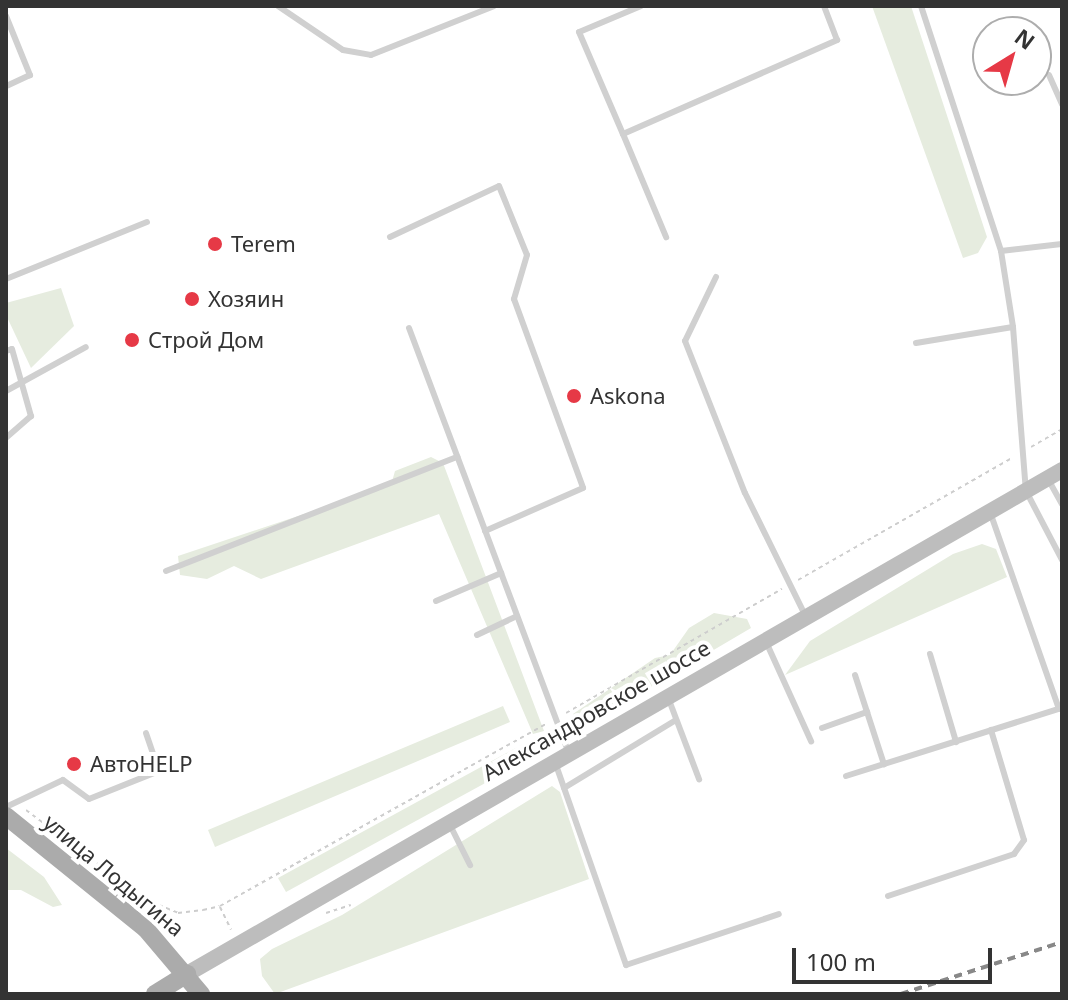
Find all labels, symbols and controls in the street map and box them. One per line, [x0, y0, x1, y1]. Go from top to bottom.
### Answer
north arrow [972, 16, 1052, 96]
text: N [1009, 21, 1041, 56]
place label: Terem [231, 231, 296, 257]
marker: Terem [206, 235, 224, 253]
place label: Хозяин [208, 286, 284, 312]
marker: Хозяин [183, 290, 201, 308]
place label: Строй Дом [148, 327, 264, 353]
marker: Строй Дом [123, 331, 141, 349]
place label: Askona [590, 383, 666, 409]
marker: Askona [565, 387, 583, 405]
street label: Александровское шоссе [478, 634, 714, 786]
place label: АвтоHELP [90, 751, 193, 777]
marker: АвтоHELP [65, 755, 83, 773]
street label: улица Лодыгина [38, 809, 190, 941]
scale bar [796, 932, 996, 982]
text: 100 m [806, 945, 876, 978]

